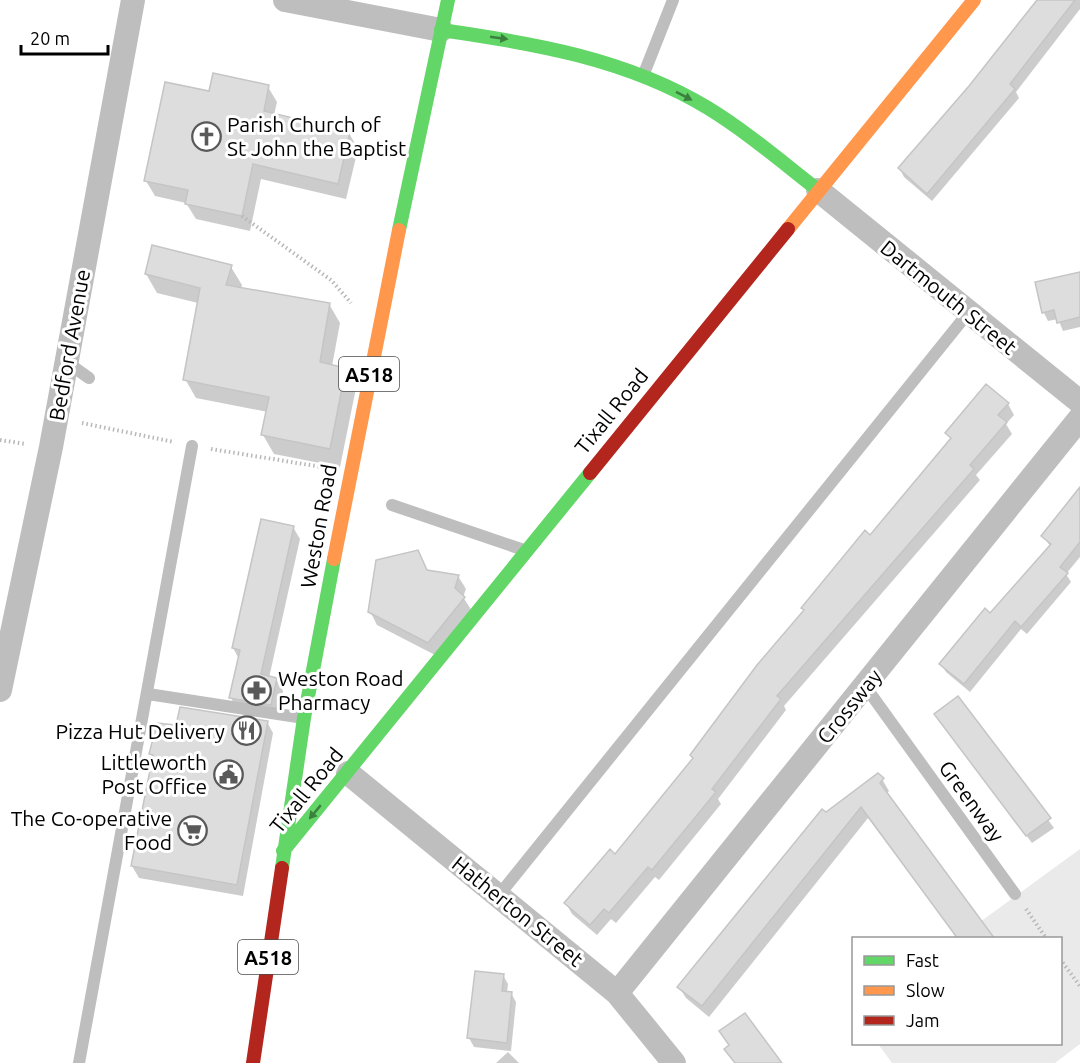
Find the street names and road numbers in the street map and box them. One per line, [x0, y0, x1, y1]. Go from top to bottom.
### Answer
street label: Dartmouth Street [876, 235, 1022, 359]
street label: Bedford Avenue [44, 267, 94, 423]
road number: A518 [339, 357, 399, 391]
street label: Tixall Road [569, 364, 653, 458]
street label: Weston Road [295, 462, 341, 590]
street label: Crossway [812, 664, 886, 748]
street label: Tixall Road [264, 743, 348, 837]
street label: Greenway [935, 756, 1009, 846]
street label: Hatherton Street [448, 851, 588, 971]
road number: A518 [238, 940, 298, 974]

